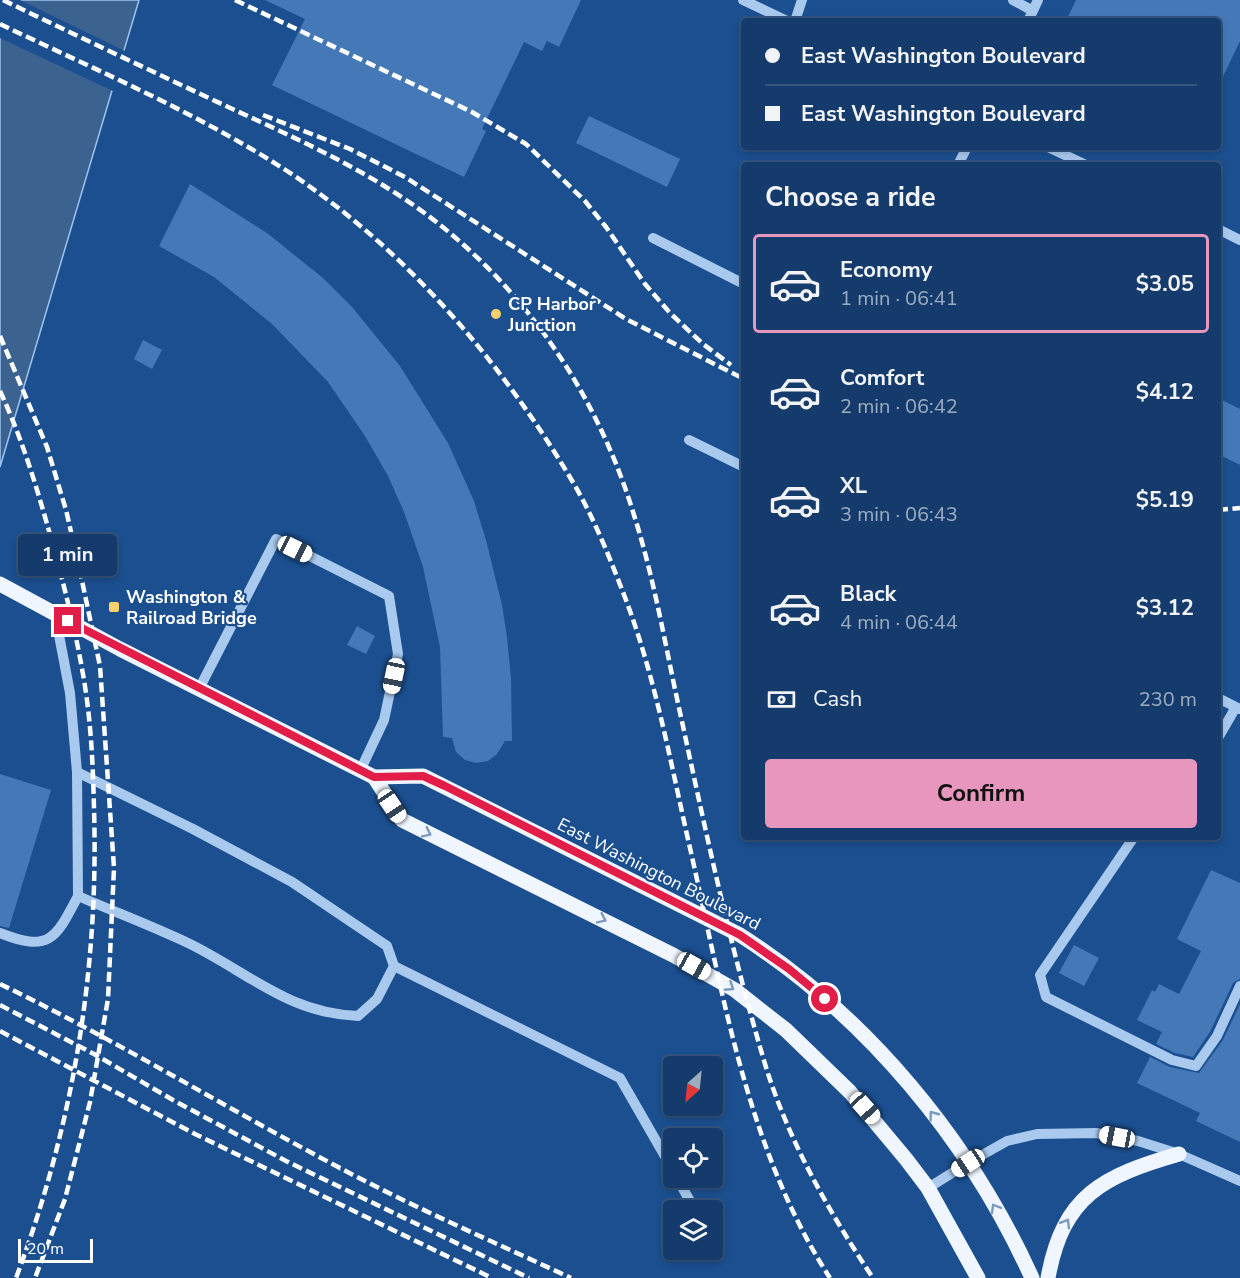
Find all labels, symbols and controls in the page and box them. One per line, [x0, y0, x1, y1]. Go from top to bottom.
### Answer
text: East Washington Boulevard [801, 41, 1086, 71]
text: East Washington Boulevard [801, 99, 1086, 129]
text: Choose a ride [765, 179, 936, 216]
text: Economy [840, 255, 932, 285]
icon: car [768, 257, 822, 311]
text: $3.05 [1136, 269, 1194, 299]
text: 1 min · 06:41 [840, 285, 958, 312]
place label: CP Harbor Junction [507, 292, 596, 337]
marker: CP Harbor Junction [489, 307, 503, 321]
text: Comfort [840, 363, 924, 393]
icon: car [768, 365, 822, 419]
text: $4.12 [1136, 377, 1194, 407]
text: 2 min · 06:42 [840, 393, 958, 420]
text: XL [840, 471, 867, 501]
icon: car [768, 473, 822, 527]
text: $5.19 [1136, 485, 1194, 515]
text: 3 min · 06:43 [840, 501, 958, 528]
car [275, 533, 315, 565]
callout: 1 min [19, 534, 118, 576]
text: 1 min [42, 541, 93, 568]
text: Black [840, 579, 896, 609]
icon: car [768, 581, 822, 635]
place label: Washington & Railroad Bridge [126, 585, 257, 630]
text: $3.12 [1136, 593, 1194, 623]
marker: Washington & Railroad Bridge [107, 600, 121, 614]
route end [54, 607, 81, 634]
text: 4 min · 06:44 [840, 609, 958, 636]
car [381, 657, 407, 695]
icon: cash [765, 683, 798, 716]
text: Cash [813, 684, 862, 714]
text: 230 m [1139, 686, 1197, 713]
button: Confirm [765, 759, 1197, 828]
car [374, 786, 410, 826]
street label: East Washington Boulevard [553, 812, 765, 936]
one-way arrow [421, 825, 432, 837]
one-way arrow [595, 912, 606, 924]
car [674, 949, 714, 983]
one-way arrow [723, 980, 734, 991]
route start [811, 985, 838, 1012]
north arrow [663, 1056, 723, 1116]
map controls [663, 1056, 723, 1260]
car [846, 1089, 884, 1127]
one-way arrow [929, 1111, 940, 1122]
car [1098, 1125, 1136, 1149]
button: locate [663, 1128, 723, 1188]
car [948, 1146, 988, 1180]
button: layers [663, 1200, 723, 1260]
one-way arrow [991, 1204, 1002, 1214]
one-way arrow [1058, 1219, 1070, 1229]
scale bar [18, 1236, 93, 1264]
text: 20 m [27, 1238, 64, 1260]

